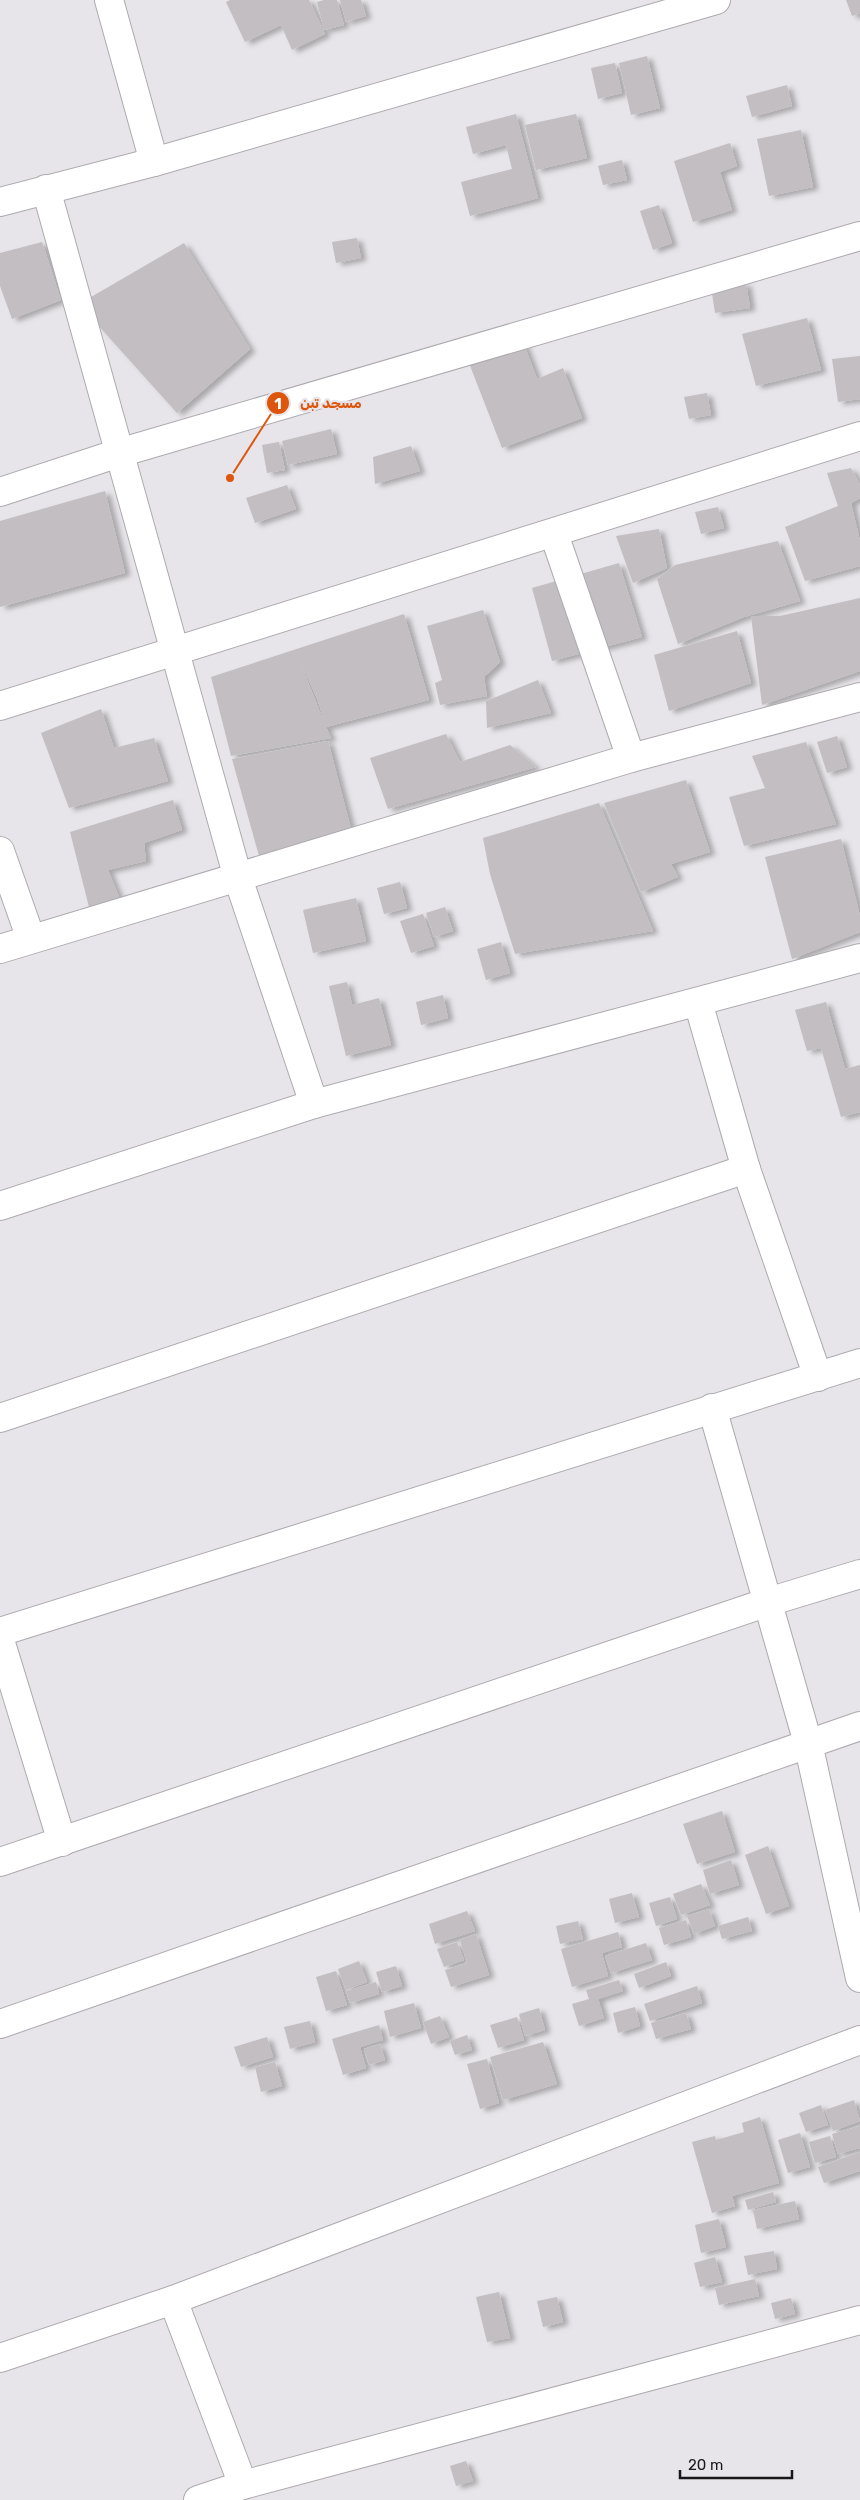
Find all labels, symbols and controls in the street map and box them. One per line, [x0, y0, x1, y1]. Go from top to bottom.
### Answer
callout: مسجد تبن [266, 389, 372, 418]
text: 1 [274, 395, 282, 413]
text: مسجد تبن [300, 395, 362, 412]
scale bar [680, 2448, 792, 2480]
text: 20 m [688, 2456, 723, 2474]

